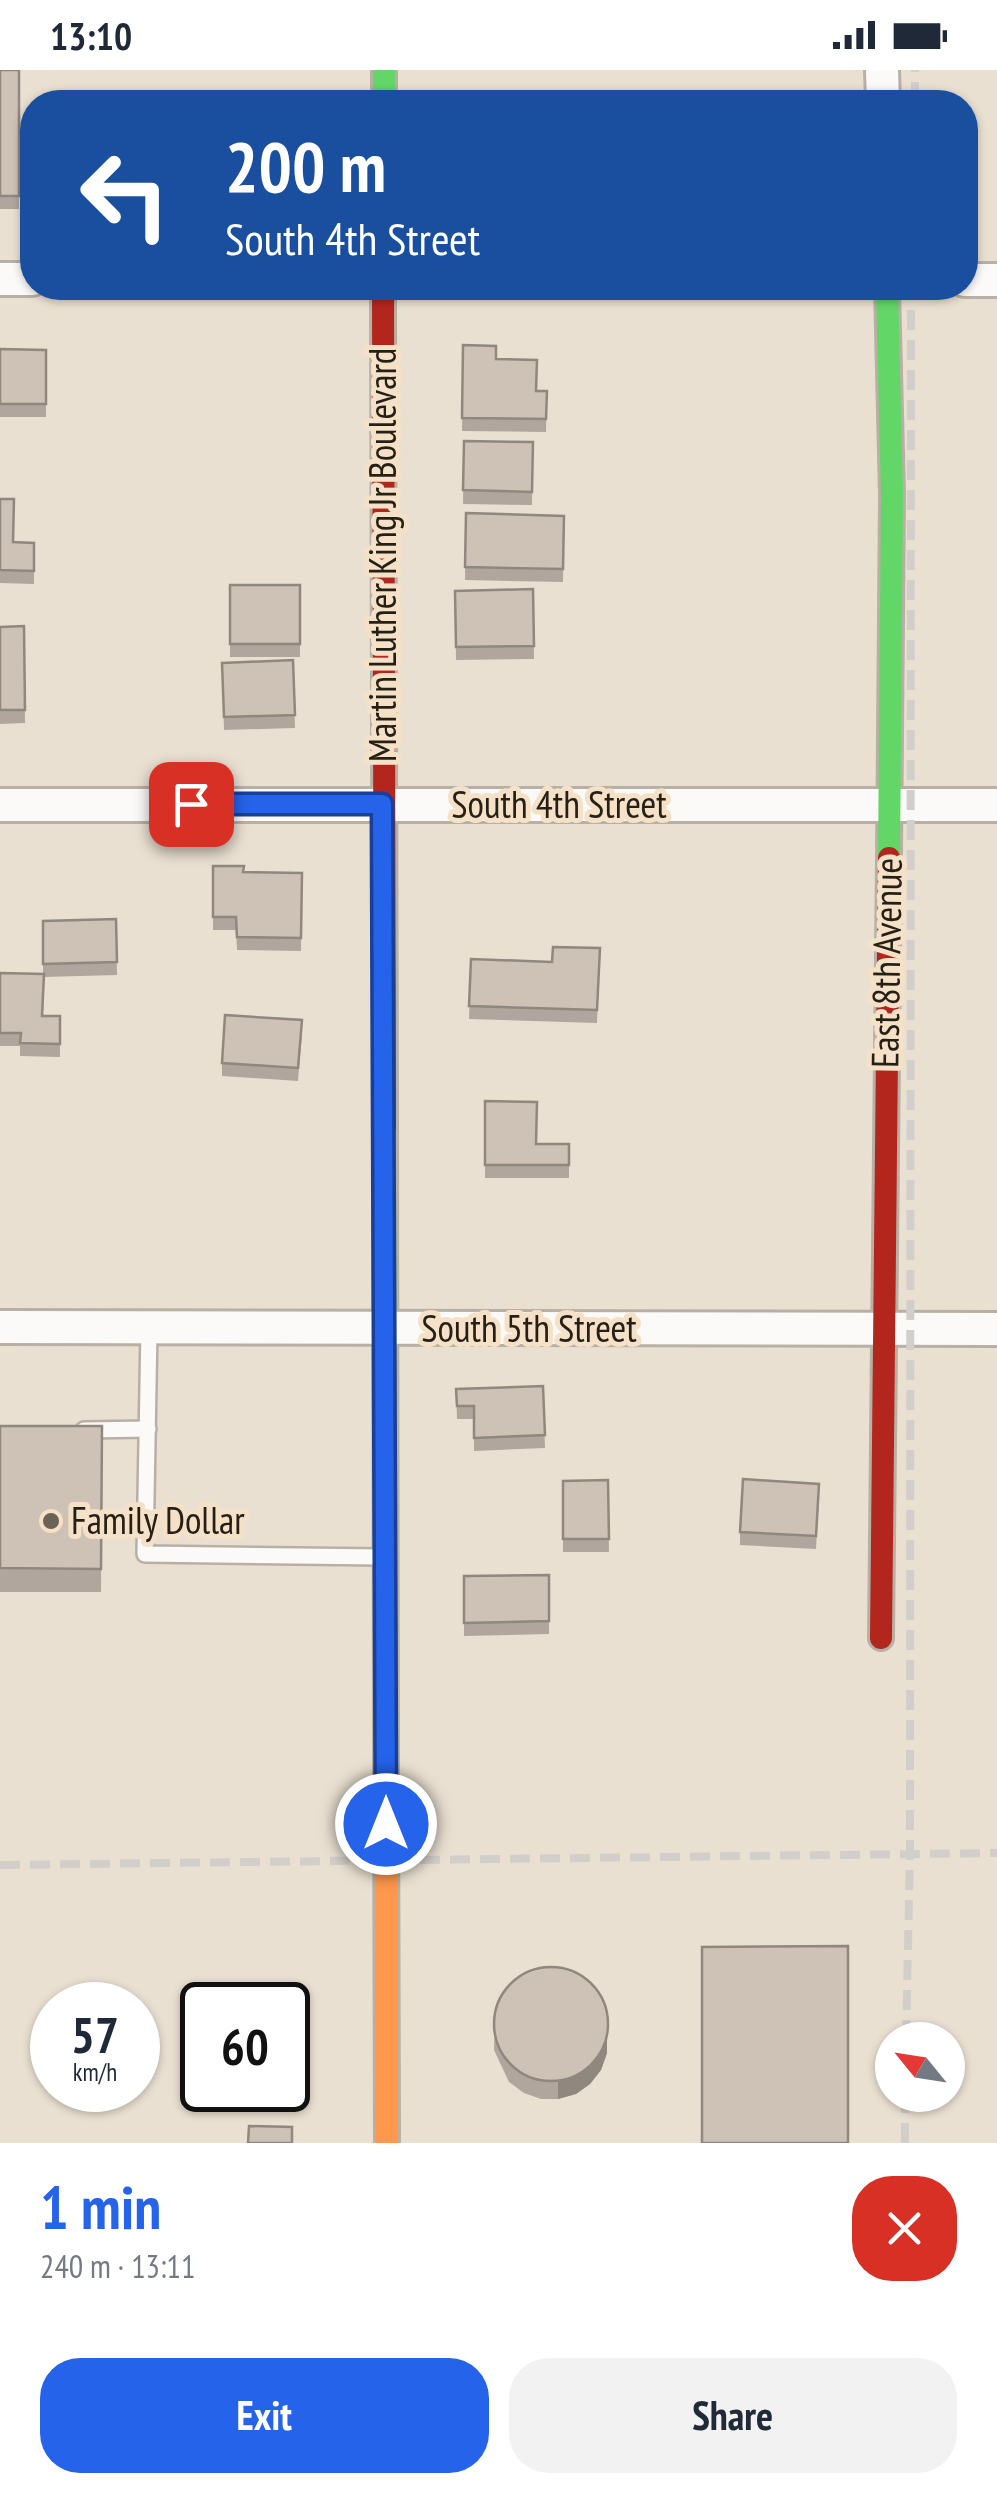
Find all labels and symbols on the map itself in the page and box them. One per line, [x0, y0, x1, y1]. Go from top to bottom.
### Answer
street label: Martin Luther King Jr Boulevard [357, 348, 406, 762]
pin [149, 762, 234, 847]
street label: South 4th Street [451, 779, 667, 828]
street label: East 8th Avenue [859, 857, 912, 1069]
street label: South 5th Street [421, 1303, 637, 1352]
place label: Family Dollar [71, 1495, 245, 1544]
marker: Family Dollar [40, 1510, 62, 1532]
position arrow [334, 1772, 438, 1876]
speed limit sign: 60 [180, 1982, 310, 2112]
north arrow [875, 2022, 965, 2112]

